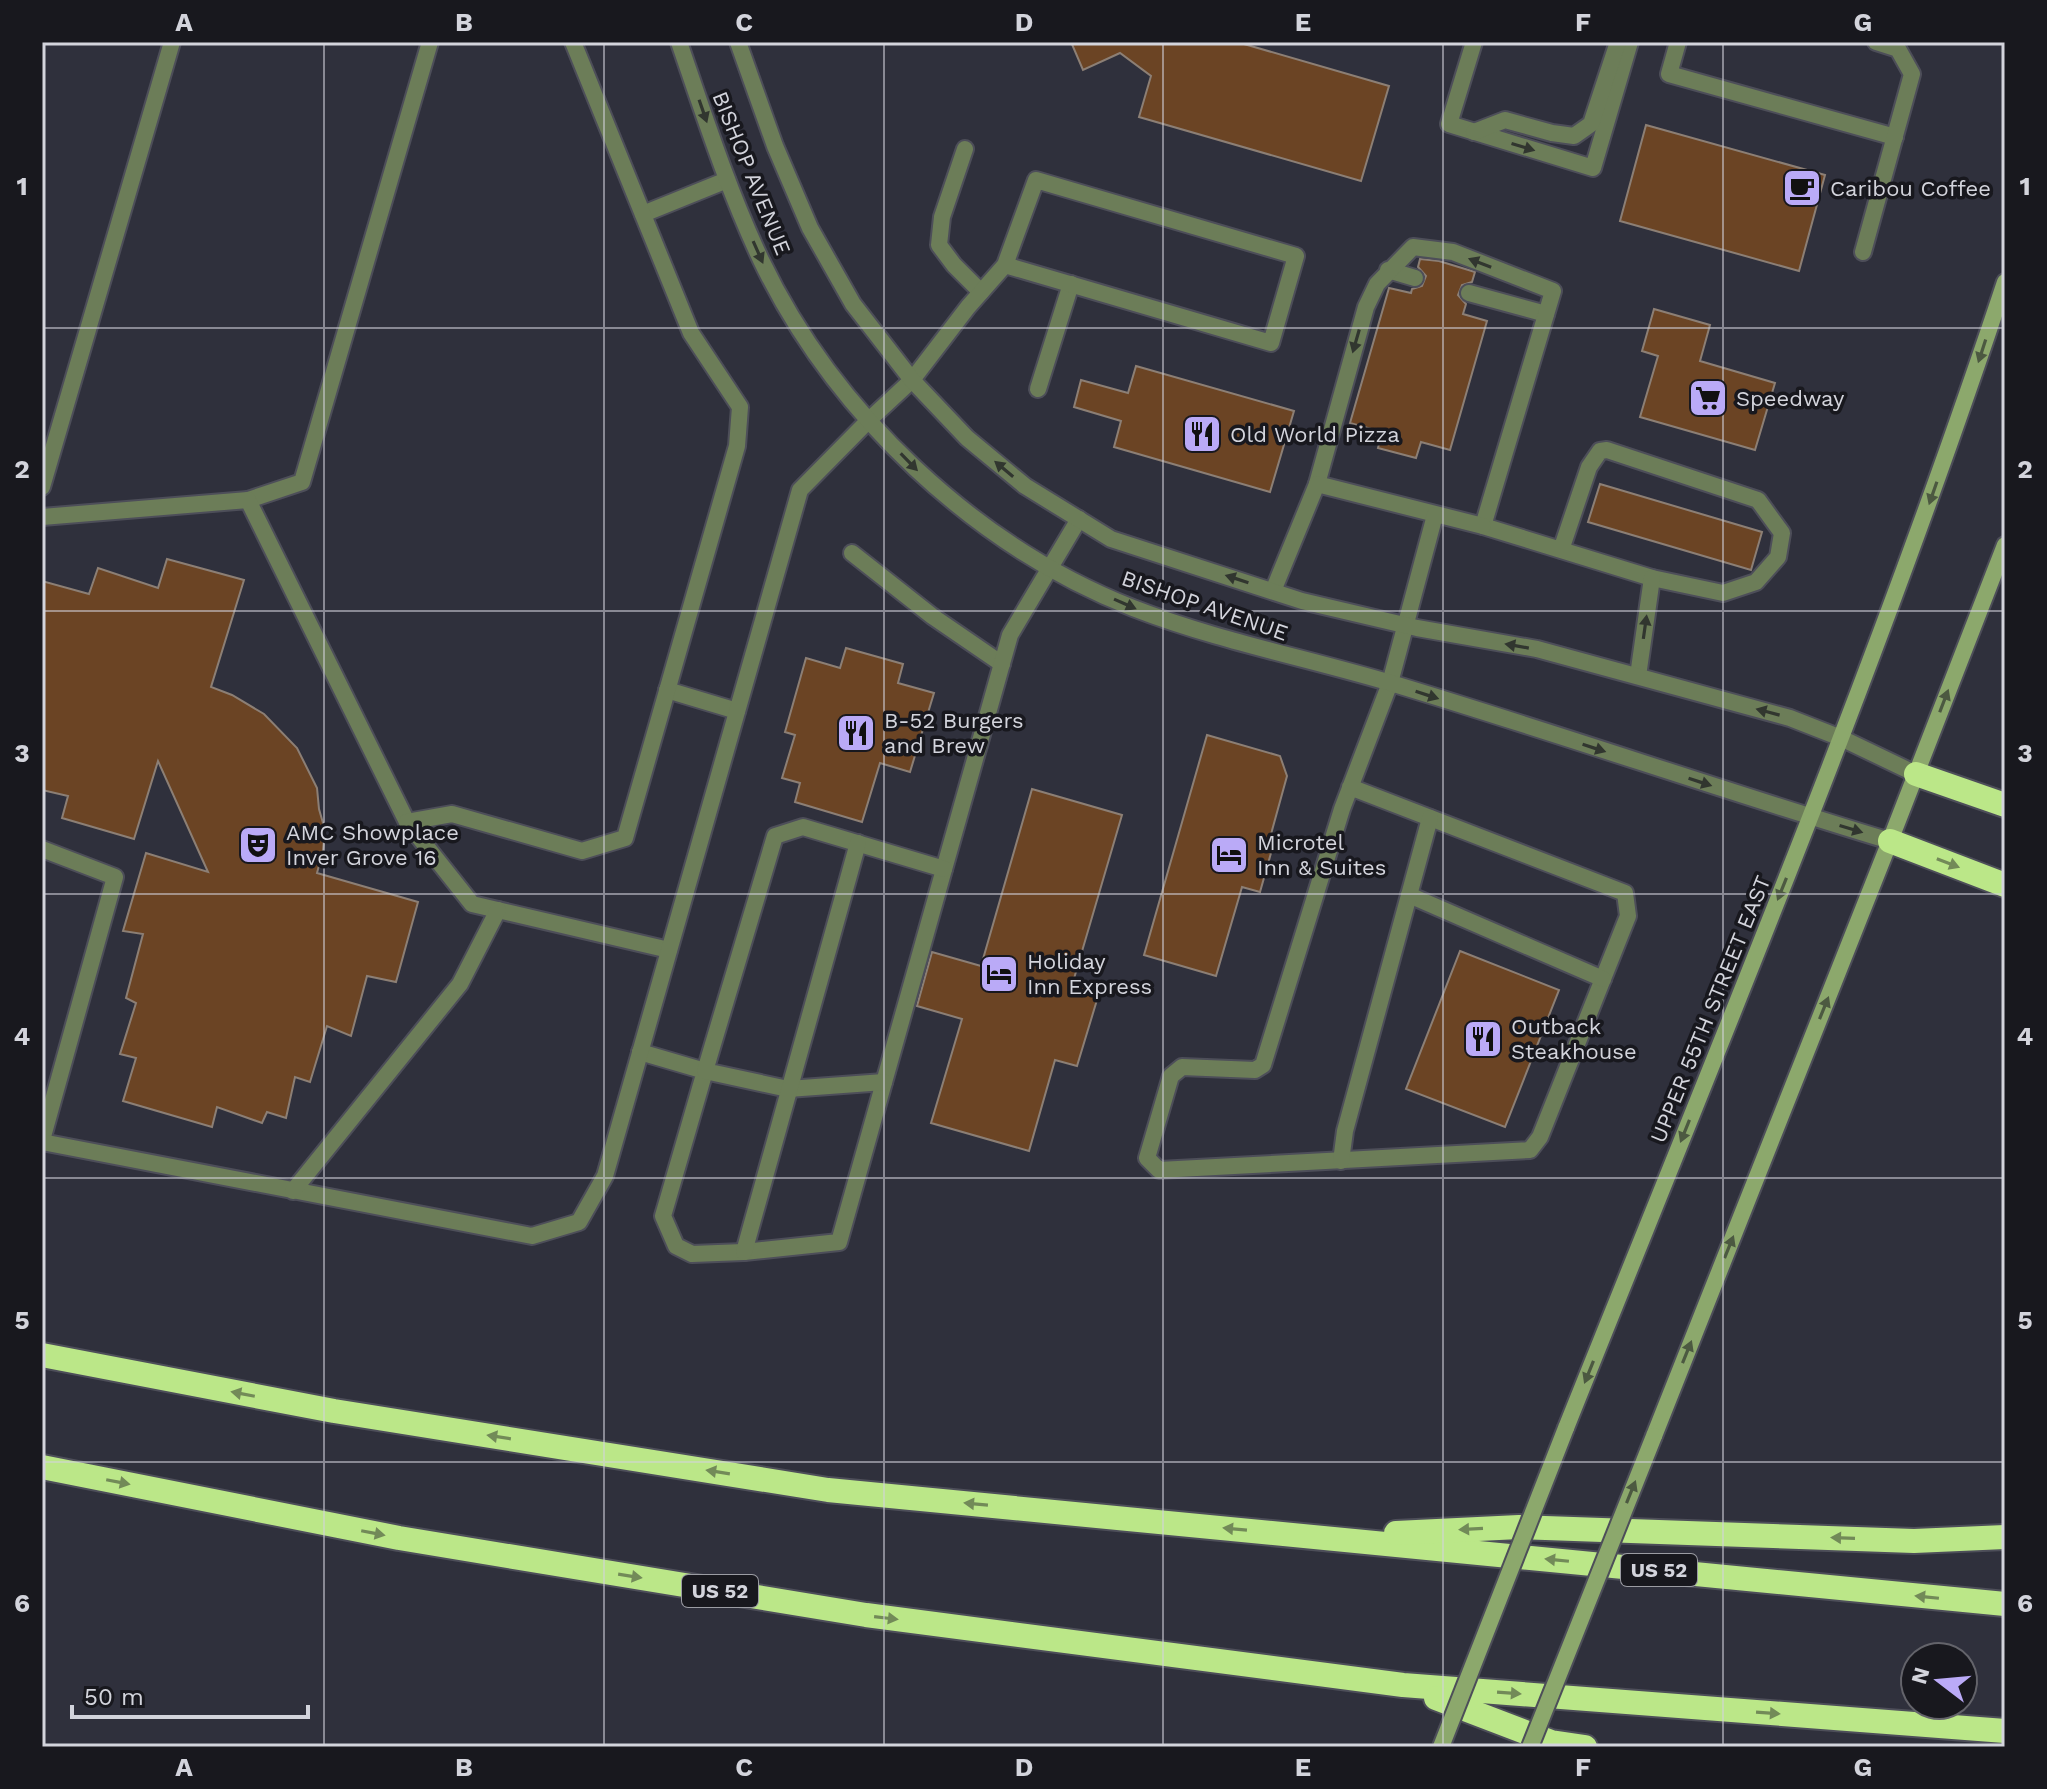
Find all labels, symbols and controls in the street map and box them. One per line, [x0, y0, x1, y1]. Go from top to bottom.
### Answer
text: A [175, 7, 193, 37]
text: B [455, 7, 473, 37]
text: C [735, 7, 753, 37]
text: D [1015, 7, 1033, 37]
text: E [1295, 7, 1311, 37]
text: F [1575, 7, 1591, 37]
text: G [1854, 7, 1872, 37]
street label: BISHOP AVENUE [707, 88, 796, 259]
one-way arrow [697, 99, 709, 123]
one-way arrow [1512, 141, 1536, 154]
cafe icon: Caribou Coffee [1781, 167, 1823, 209]
text: 1 [16, 171, 28, 201]
text: 1 [2019, 171, 2031, 201]
place label: Caribou Coffee [1830, 176, 1991, 201]
one-way arrow [751, 240, 765, 264]
one-way arrow [1468, 256, 1492, 269]
one-way arrow [1350, 328, 1362, 353]
one-way arrow [1976, 339, 1988, 363]
supermarket icon: Speedway [1687, 377, 1729, 419]
place label: Speedway [1736, 386, 1845, 411]
restaurant icon: Old World Pizza [1181, 413, 1223, 455]
place label: Old World Pizza [1230, 422, 1400, 447]
one-way arrow [900, 452, 918, 471]
text: 2 [14, 454, 30, 484]
text: 2 [2017, 454, 2033, 484]
one-way arrow [994, 461, 1014, 478]
one-way arrow [1927, 482, 1939, 506]
street label: BISHOP AVENUE [1118, 565, 1291, 646]
one-way arrow [1224, 572, 1248, 585]
one-way arrow [1113, 597, 1137, 611]
one-way arrow [1639, 614, 1652, 639]
one-way arrow [1504, 639, 1529, 651]
one-way arrow [1415, 689, 1439, 702]
one-way arrow [1938, 689, 1951, 713]
one-way arrow [1755, 705, 1779, 718]
place label: B-52 Burgers and Brew [884, 708, 1024, 758]
restaurant icon: B-52 Burgers and Brew [835, 712, 877, 754]
text: 3 [14, 738, 30, 768]
text: 3 [2017, 738, 2033, 768]
one-way arrow [1582, 742, 1606, 755]
one-way arrow [1688, 776, 1712, 789]
place label: AMC Showplace Inver Grove 16 [286, 820, 459, 870]
one-way arrow [1839, 823, 1863, 836]
theatre icon: AMC Showplace Inver Grove 16 [237, 824, 279, 866]
place label: Microtel Inn & Suites [1257, 830, 1386, 880]
hotel icon: Microtel Inn & Suites [1208, 834, 1250, 876]
one-way arrow [1936, 857, 1960, 870]
street label: UPPER 55TH STREET EAST [1645, 872, 1776, 1146]
one-way arrow [1775, 877, 1788, 901]
place label: Holiday Inn Express [1027, 949, 1152, 999]
hotel icon: Holiday Inn Express [978, 953, 1020, 995]
one-way arrow [1818, 996, 1831, 1020]
place label: Outback Steakhouse [1511, 1014, 1637, 1064]
restaurant icon: Outback Steakhouse [1462, 1018, 1504, 1060]
text: 4 [14, 1021, 31, 1051]
text: 4 [2017, 1021, 2034, 1051]
one-way arrow [1678, 1119, 1691, 1143]
one-way arrow [1722, 1235, 1735, 1259]
text: 5 [14, 1305, 30, 1335]
text: 5 [2017, 1305, 2033, 1335]
one-way arrow [1681, 1340, 1694, 1364]
one-way arrow [1582, 1360, 1595, 1384]
one-way arrow [230, 1387, 255, 1399]
one-way arrow [486, 1431, 511, 1443]
one-way arrow [705, 1466, 730, 1478]
one-way arrow [106, 1476, 131, 1489]
one-way arrow [1625, 1480, 1638, 1504]
one-way arrow [963, 1498, 988, 1511]
one-way arrow [1222, 1522, 1247, 1535]
one-way arrow [1458, 1523, 1483, 1536]
one-way arrow [361, 1527, 386, 1540]
one-way arrow [1830, 1532, 1855, 1545]
one-way arrow [1544, 1554, 1569, 1567]
road number: US 52 [1621, 1554, 1697, 1586]
one-way arrow [618, 1570, 643, 1583]
road number: US 52 [682, 1575, 758, 1607]
text: 6 [14, 1588, 30, 1618]
text: 6 [2017, 1588, 2033, 1618]
one-way arrow [1914, 1590, 1939, 1603]
one-way arrow [874, 1611, 899, 1624]
north arrow [1899, 1641, 1979, 1721]
text: N [1906, 1664, 1935, 1687]
scale bar [72, 1669, 308, 1719]
text: 50 m [84, 1683, 144, 1711]
one-way arrow [1497, 1687, 1522, 1700]
one-way arrow [1756, 1707, 1781, 1720]
text: A [175, 1752, 193, 1782]
text: B [455, 1752, 473, 1782]
text: C [735, 1752, 753, 1782]
text: D [1015, 1752, 1033, 1782]
text: E [1295, 1752, 1311, 1782]
text: F [1575, 1752, 1591, 1782]
text: G [1854, 1752, 1872, 1782]

